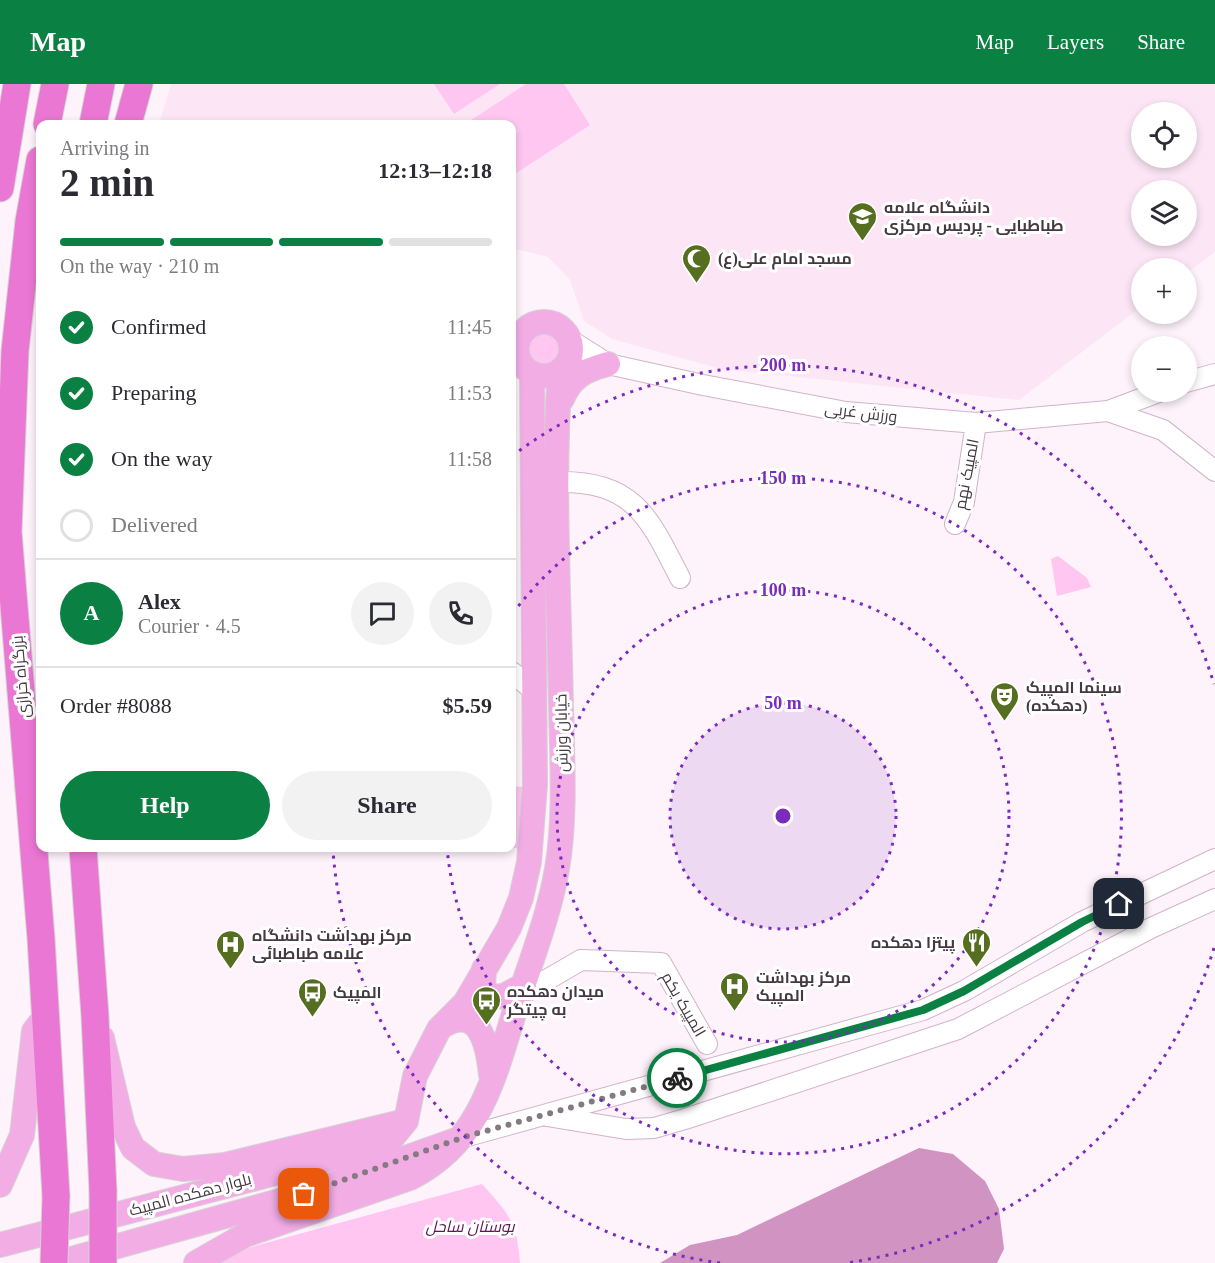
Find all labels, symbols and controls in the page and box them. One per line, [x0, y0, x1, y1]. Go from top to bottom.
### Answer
text: Map [30, 26, 86, 57]
text: Map [976, 30, 1014, 54]
text: Layers [1047, 30, 1104, 54]
text: Share [1137, 30, 1185, 54]
map controls [1131, 102, 1197, 402]
button: locate [1131, 102, 1197, 168]
text: Arriving in [60, 137, 149, 159]
text: 12:13–12:18 [378, 158, 492, 183]
text: 2 min [60, 161, 154, 204]
button: layers [1131, 180, 1197, 246]
place label: دانشگاه علامه طباطبایی - پردیس مرکزی [884, 199, 1064, 237]
school or university icon: دانشگاه علامه طباطبایی - پردیس مرکزی [847, 200, 879, 242]
mosque icon: مسجد امام علی(ع) [681, 242, 713, 284]
place label: مسجد امام علی(ع) [718, 250, 852, 270]
text: On the way · 210 m [60, 255, 219, 277]
button: + [1131, 258, 1197, 324]
icon: check [60, 311, 93, 344]
text: Confirmed [111, 314, 206, 339]
text: 11:45 [447, 316, 492, 338]
button: − [1131, 336, 1197, 402]
text: 200 m [760, 355, 806, 375]
icon: check [60, 377, 93, 410]
text: Preparing [111, 380, 197, 405]
text: 11:53 [447, 382, 492, 404]
street label: ورزش غربی [823, 400, 898, 427]
street label: المپیک نهم [951, 437, 985, 511]
icon: check [60, 443, 93, 476]
text: On the way [111, 446, 212, 471]
text: 11:58 [447, 448, 492, 470]
text: 150 m [760, 468, 806, 488]
text: Delivered [111, 512, 198, 537]
text: 100 m [760, 580, 806, 600]
button: chat [351, 582, 414, 645]
button: phone [429, 582, 492, 645]
text: Alex [138, 589, 181, 614]
text: A [84, 600, 99, 625]
text: Courier · 4.5 [138, 615, 241, 637]
street label: بزرگراه خرازی [8, 635, 35, 719]
place label: سینما المپیک (دهکده) [1026, 679, 1122, 715]
theatre icon: سینما المپیک (دهکده) [989, 680, 1021, 722]
text: Order #8088 [60, 693, 172, 718]
text: $5.59 [443, 693, 492, 718]
text: 50 m [764, 693, 802, 713]
street label: خیابان ورزش [552, 694, 573, 772]
button: Help [60, 771, 270, 840]
button: Share [282, 771, 492, 840]
centre of rings [773, 806, 793, 826]
pin [1093, 878, 1144, 929]
icon: home [1102, 887, 1135, 920]
restaurant icon: پیتزا دهکده [960, 926, 992, 968]
place label: مرکز بهداشت دانشگاه علامه طباطبائی [252, 927, 412, 963]
hospital icon: مرکز بهداشت دانشگاه علامه طباطبائی [215, 928, 247, 970]
place label: پیتزا دهکده [871, 934, 955, 954]
street label: المپیک یکم [656, 969, 709, 1041]
place label: مرکز بهداشت المپیک [756, 969, 851, 1007]
hospital icon: مرکز بهداشت المپیک [719, 970, 751, 1012]
bus stop icon: المپیک [296, 976, 328, 1018]
place label: میدان دهکده به چیتگر [506, 983, 604, 1021]
place label: المپیک [333, 984, 381, 1004]
bus stop icon: میدان دهکده به چیتگر [470, 984, 502, 1026]
courier [647, 1048, 707, 1108]
icon: bike [661, 1062, 694, 1095]
pin [278, 1168, 329, 1219]
street label: بلوار دهکده المپیک [127, 1170, 254, 1221]
icon: bag [287, 1177, 320, 1210]
park label: بوستان ساحل [426, 1218, 515, 1236]

